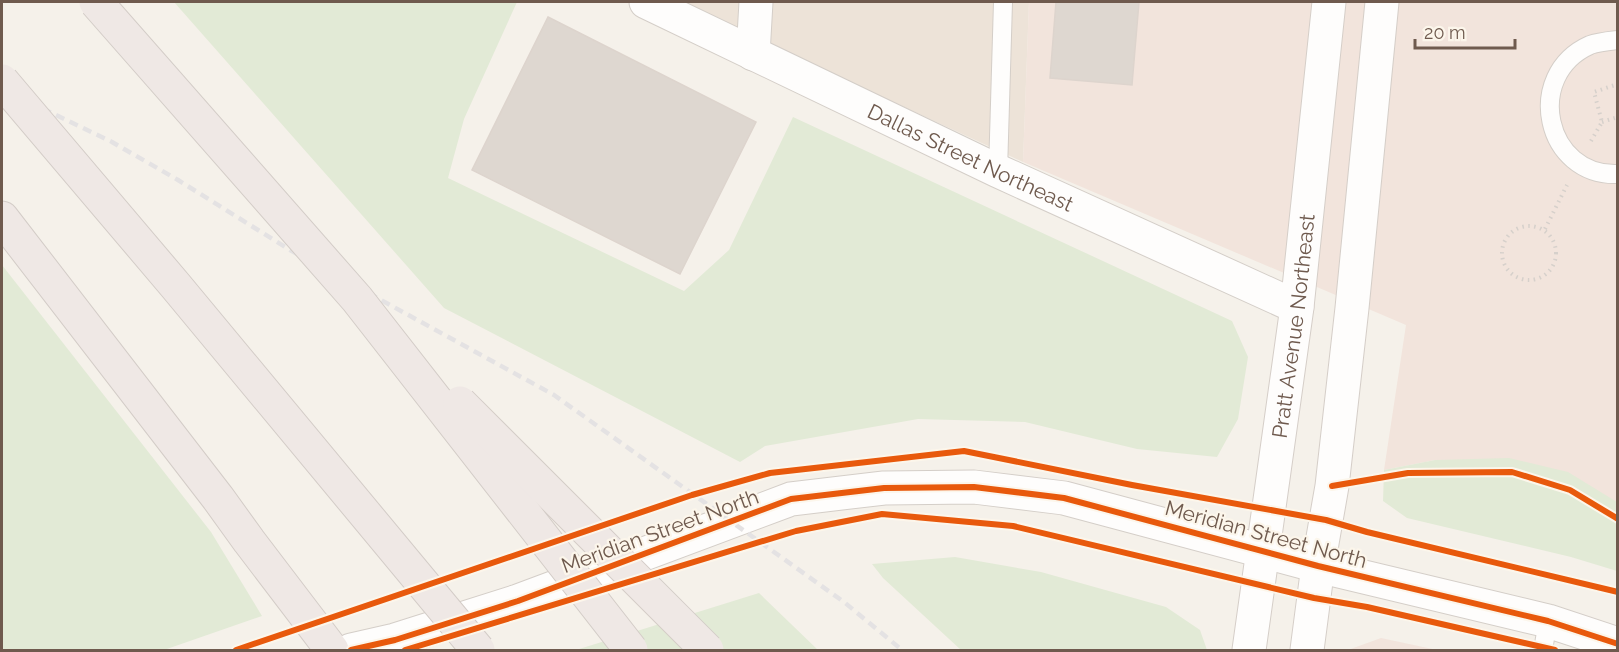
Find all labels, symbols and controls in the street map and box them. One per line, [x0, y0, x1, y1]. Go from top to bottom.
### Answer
scale bar [1415, 12, 1516, 50]
text: 20 m [1424, 22, 1466, 43]
street label: Dallas Street Northeast [864, 98, 1078, 216]
street label: Pratt Avenue Northeast [1266, 213, 1319, 440]
street label: Meridian Street North [558, 484, 762, 578]
street label: Meridian Street North [1162, 495, 1370, 573]

